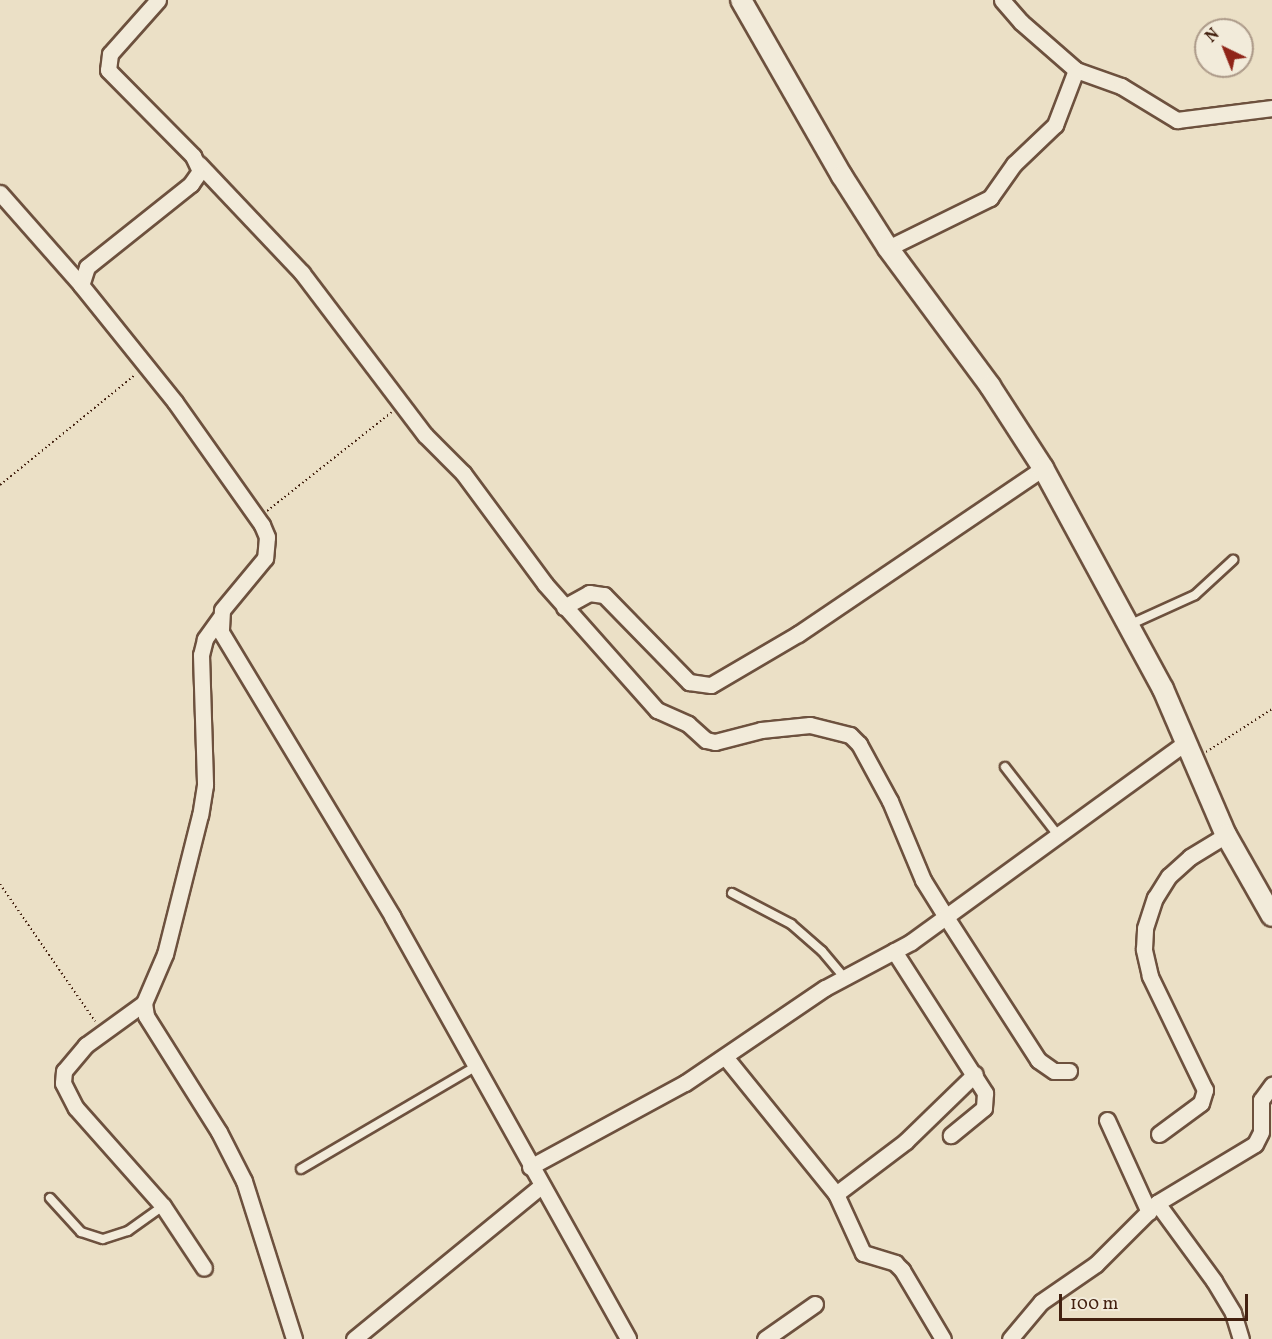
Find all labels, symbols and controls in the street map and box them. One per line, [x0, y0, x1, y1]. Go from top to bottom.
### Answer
north arrow [1194, 18, 1254, 78]
text: N [1201, 24, 1225, 48]
scale bar [1062, 1282, 1251, 1320]
text: 100 m [1070, 1292, 1119, 1317]

